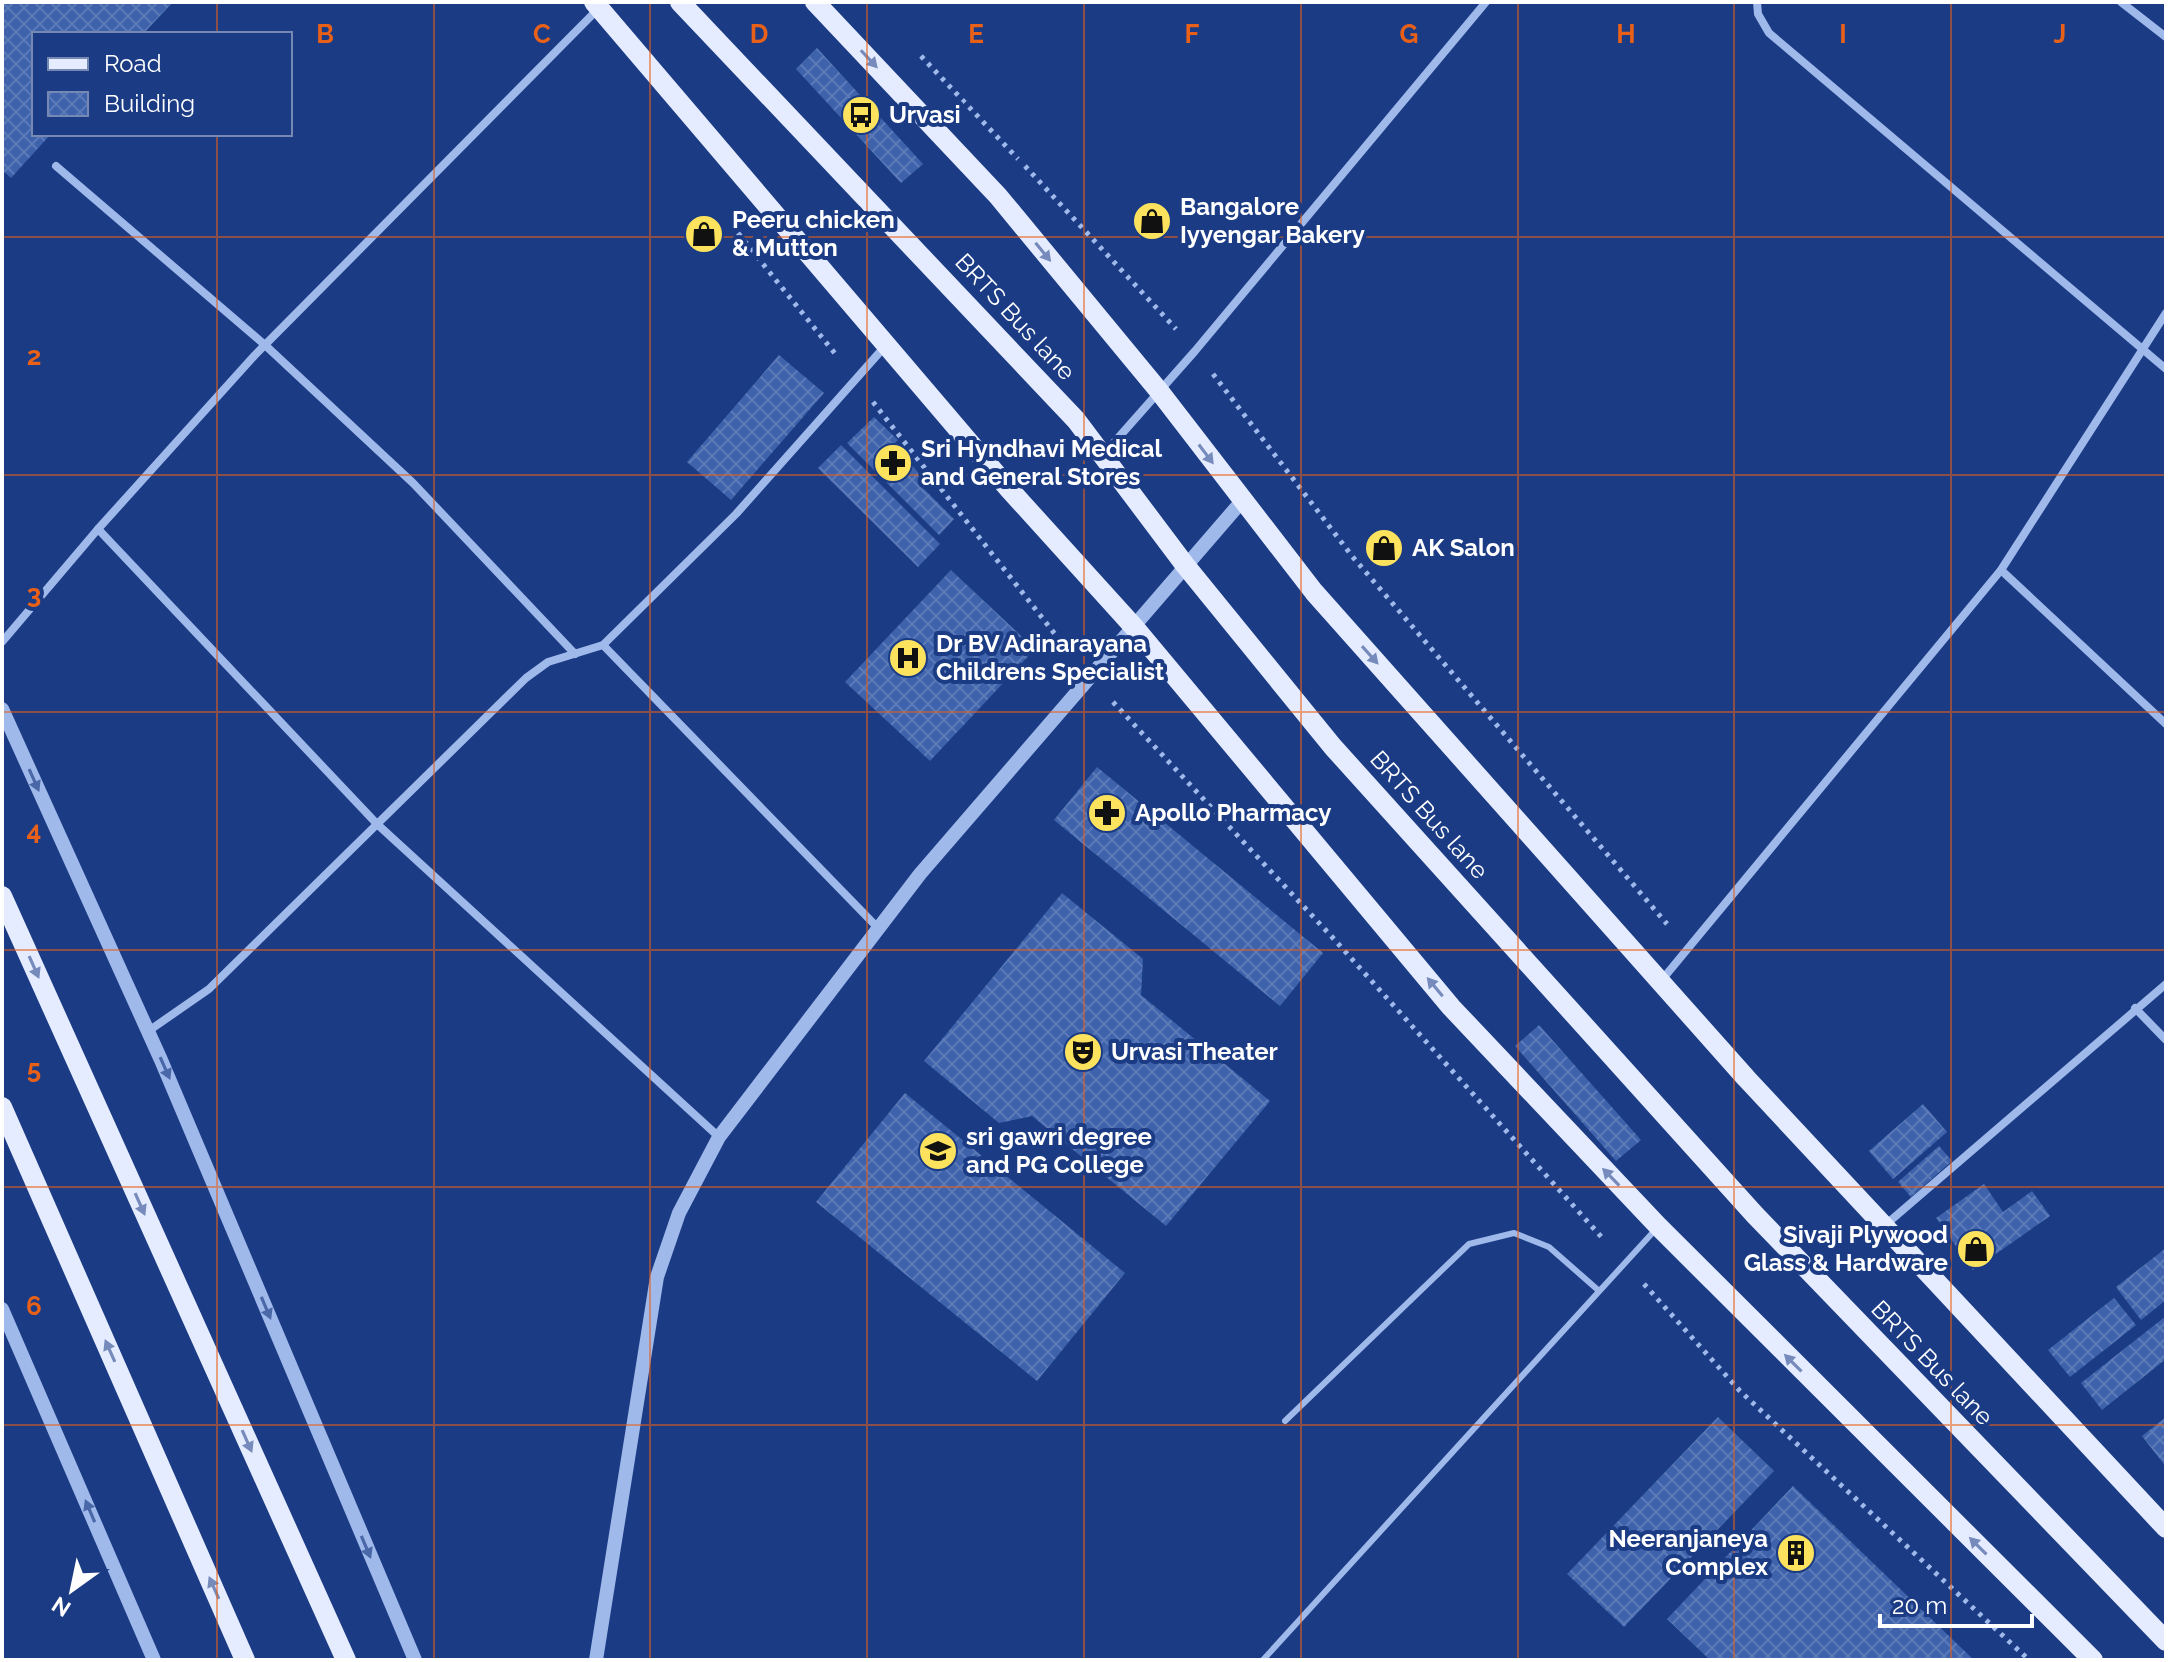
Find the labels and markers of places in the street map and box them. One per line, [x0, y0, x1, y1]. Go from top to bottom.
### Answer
bus stop icon: Urvasi [840, 94, 882, 136]
place label: Urvasi [889, 100, 961, 129]
place label: Bangalore Iyyengar Bakery [1180, 192, 1365, 249]
shop icon: Bangalore Iyyengar Bakery [1131, 200, 1173, 242]
place label: Peeru chicken & Mutton [732, 205, 895, 262]
shop icon: Peeru chicken & Mutton [683, 213, 725, 255]
place label: Sri Hyndhavi Medical and General Stores [921, 434, 1163, 491]
pharmacy icon: Sri Hyndhavi Medical and General Stores [872, 442, 914, 484]
shop icon: AK Salon [1363, 527, 1405, 569]
place label: AK Salon [1412, 533, 1515, 562]
place label: Dr BV Adinarayana Childrens Specialist [936, 629, 1164, 686]
hospital icon: Dr BV Adinarayana Childrens Specialist [887, 637, 929, 679]
pharmacy icon: Apollo Pharmacy [1086, 792, 1128, 834]
place label: Apollo Pharmacy [1135, 798, 1332, 827]
theatre icon: Urvasi Theater [1062, 1031, 1104, 1073]
place label: Urvasi Theater [1111, 1037, 1278, 1066]
place label: sri gawri degree and PG College [966, 1122, 1152, 1179]
school or university icon: sri gawri degree and PG College [917, 1130, 959, 1172]
place label: Sivaji Plywood Glass & Hardware [1744, 1220, 1948, 1277]
shop icon: Sivaji Plywood Glass & Hardware [1955, 1228, 1997, 1270]
place label: Neeranjaneya Complex [1608, 1524, 1768, 1581]
building icon: Neeranjaneya Complex [1775, 1532, 1817, 1574]

